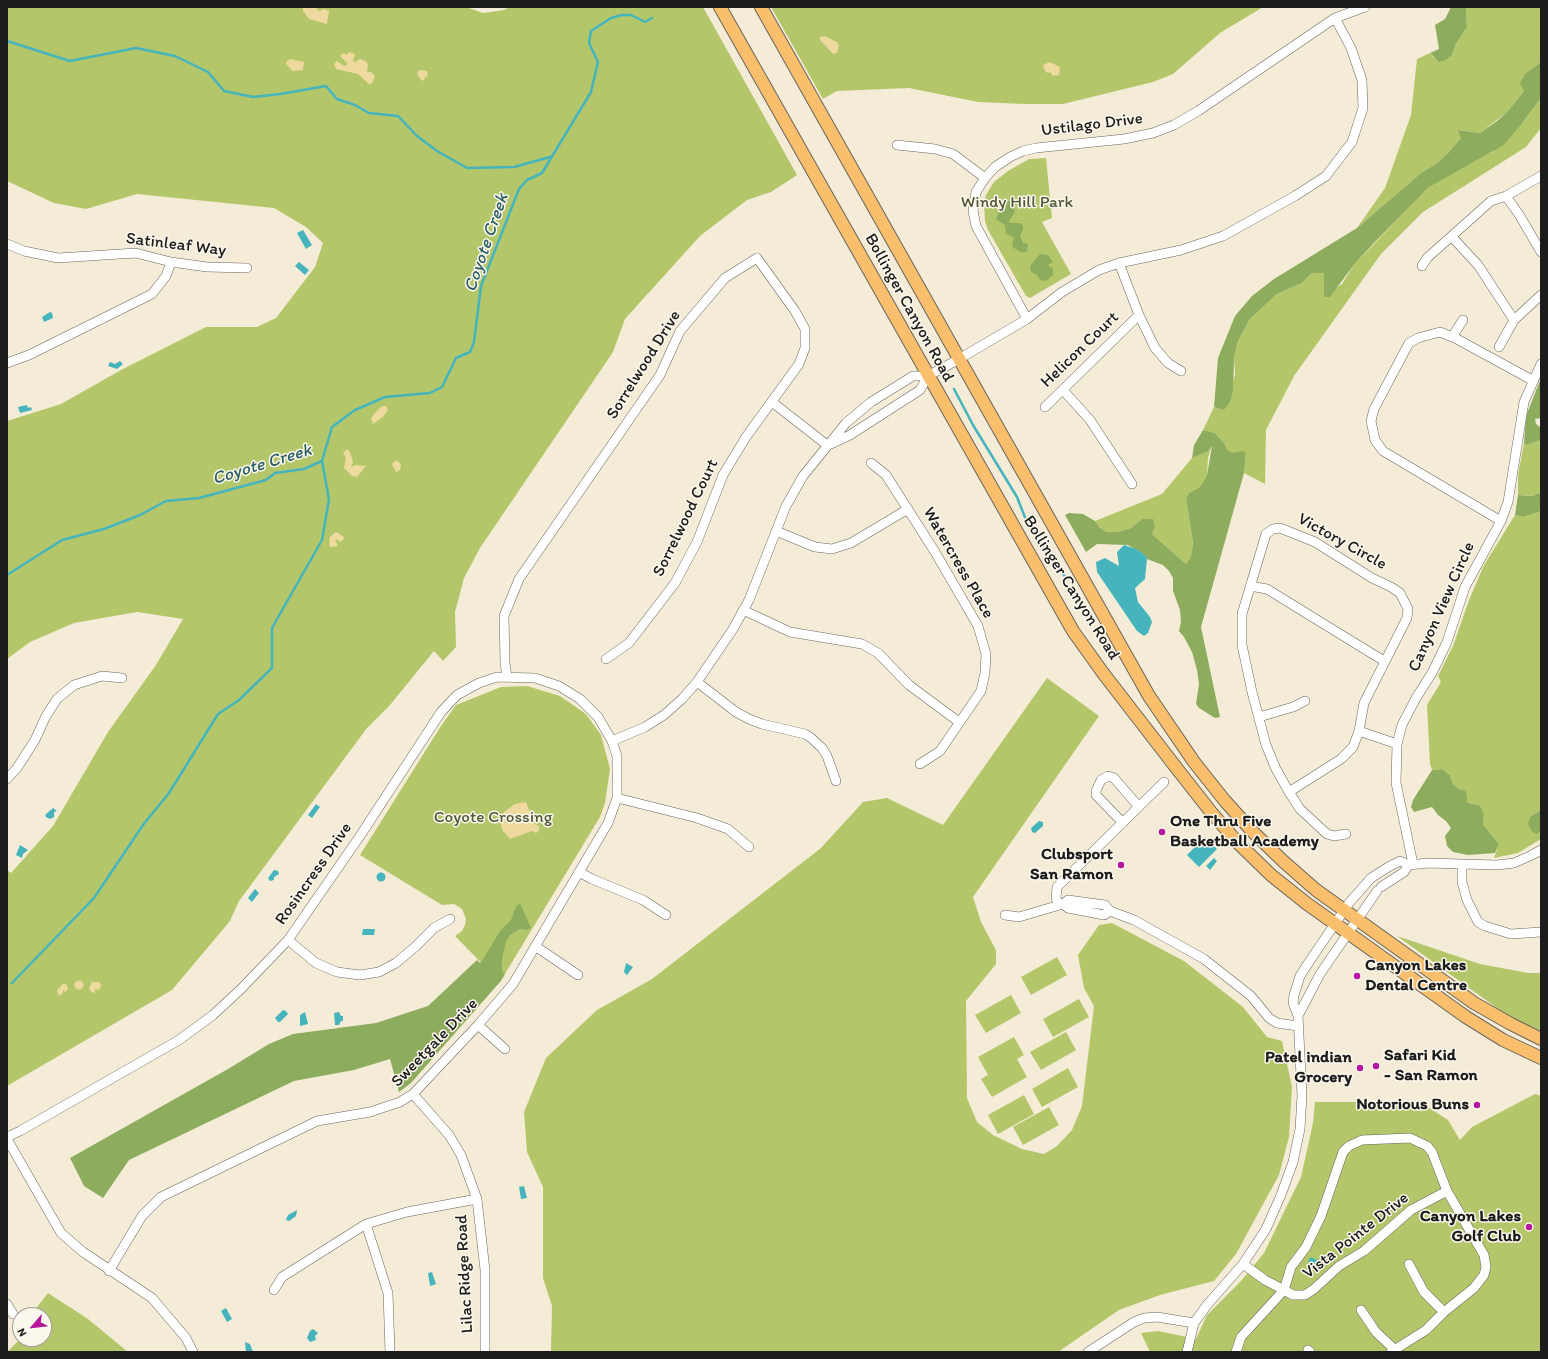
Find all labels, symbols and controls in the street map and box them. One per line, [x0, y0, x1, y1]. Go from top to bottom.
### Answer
street label: Ustilago Drive [1040, 109, 1144, 141]
water label: Coyote Creek [460, 191, 514, 295]
park label: Windy Hill Park [961, 193, 1073, 213]
street label: Satinleaf Way [125, 229, 227, 261]
street label: Bollinger Canyon Road [860, 230, 958, 386]
street label: Sorrelwood Drive [602, 307, 686, 423]
street label: Helicon Court [1037, 308, 1123, 392]
water label: Coyote Creek [210, 440, 314, 490]
street label: Sorrelwood Court [649, 456, 723, 580]
street label: Watercress Place [918, 504, 998, 622]
street label: Victory Circle [1294, 509, 1390, 575]
street label: Bollinger Canyon Road [1018, 512, 1124, 664]
street label: Canyon View Circle [1404, 539, 1480, 675]
park label: Coyote Crossing [434, 808, 552, 828]
place label: One Thru Five Basketball Academy [1170, 812, 1319, 852]
street label: Rosincress Drive [271, 819, 357, 929]
marker: One Thru Five Basketball Academy [1157, 827, 1167, 837]
place label: Clubsport San Ramon [1030, 845, 1113, 885]
marker: Clubsport San Ramon [1116, 860, 1126, 870]
place label: Canyon Lakes Dental Centre [1365, 956, 1467, 996]
marker: Canyon Lakes Dental Centre [1352, 971, 1362, 981]
street label: Sweetgale Drive [387, 994, 483, 1092]
place label: Safari Kid - San Ramon [1384, 1046, 1478, 1086]
place label: Patel indian Grocery [1265, 1048, 1352, 1088]
marker: Safari Kid - San Ramon [1371, 1061, 1381, 1071]
marker: Patel indian Grocery [1355, 1063, 1365, 1073]
place label: Notorious Buns [1356, 1095, 1469, 1115]
marker: Notorious Buns [1472, 1100, 1482, 1110]
street label: Vista Pointe Drive [1299, 1188, 1413, 1284]
place label: Canyon Lakes Golf Club [1420, 1207, 1521, 1247]
street label: Lilac Ridge Road [452, 1214, 478, 1334]
marker: Canyon Lakes Golf Club [1524, 1222, 1534, 1232]
north arrow [12, 1307, 52, 1347]
text: N [14, 1326, 29, 1339]

